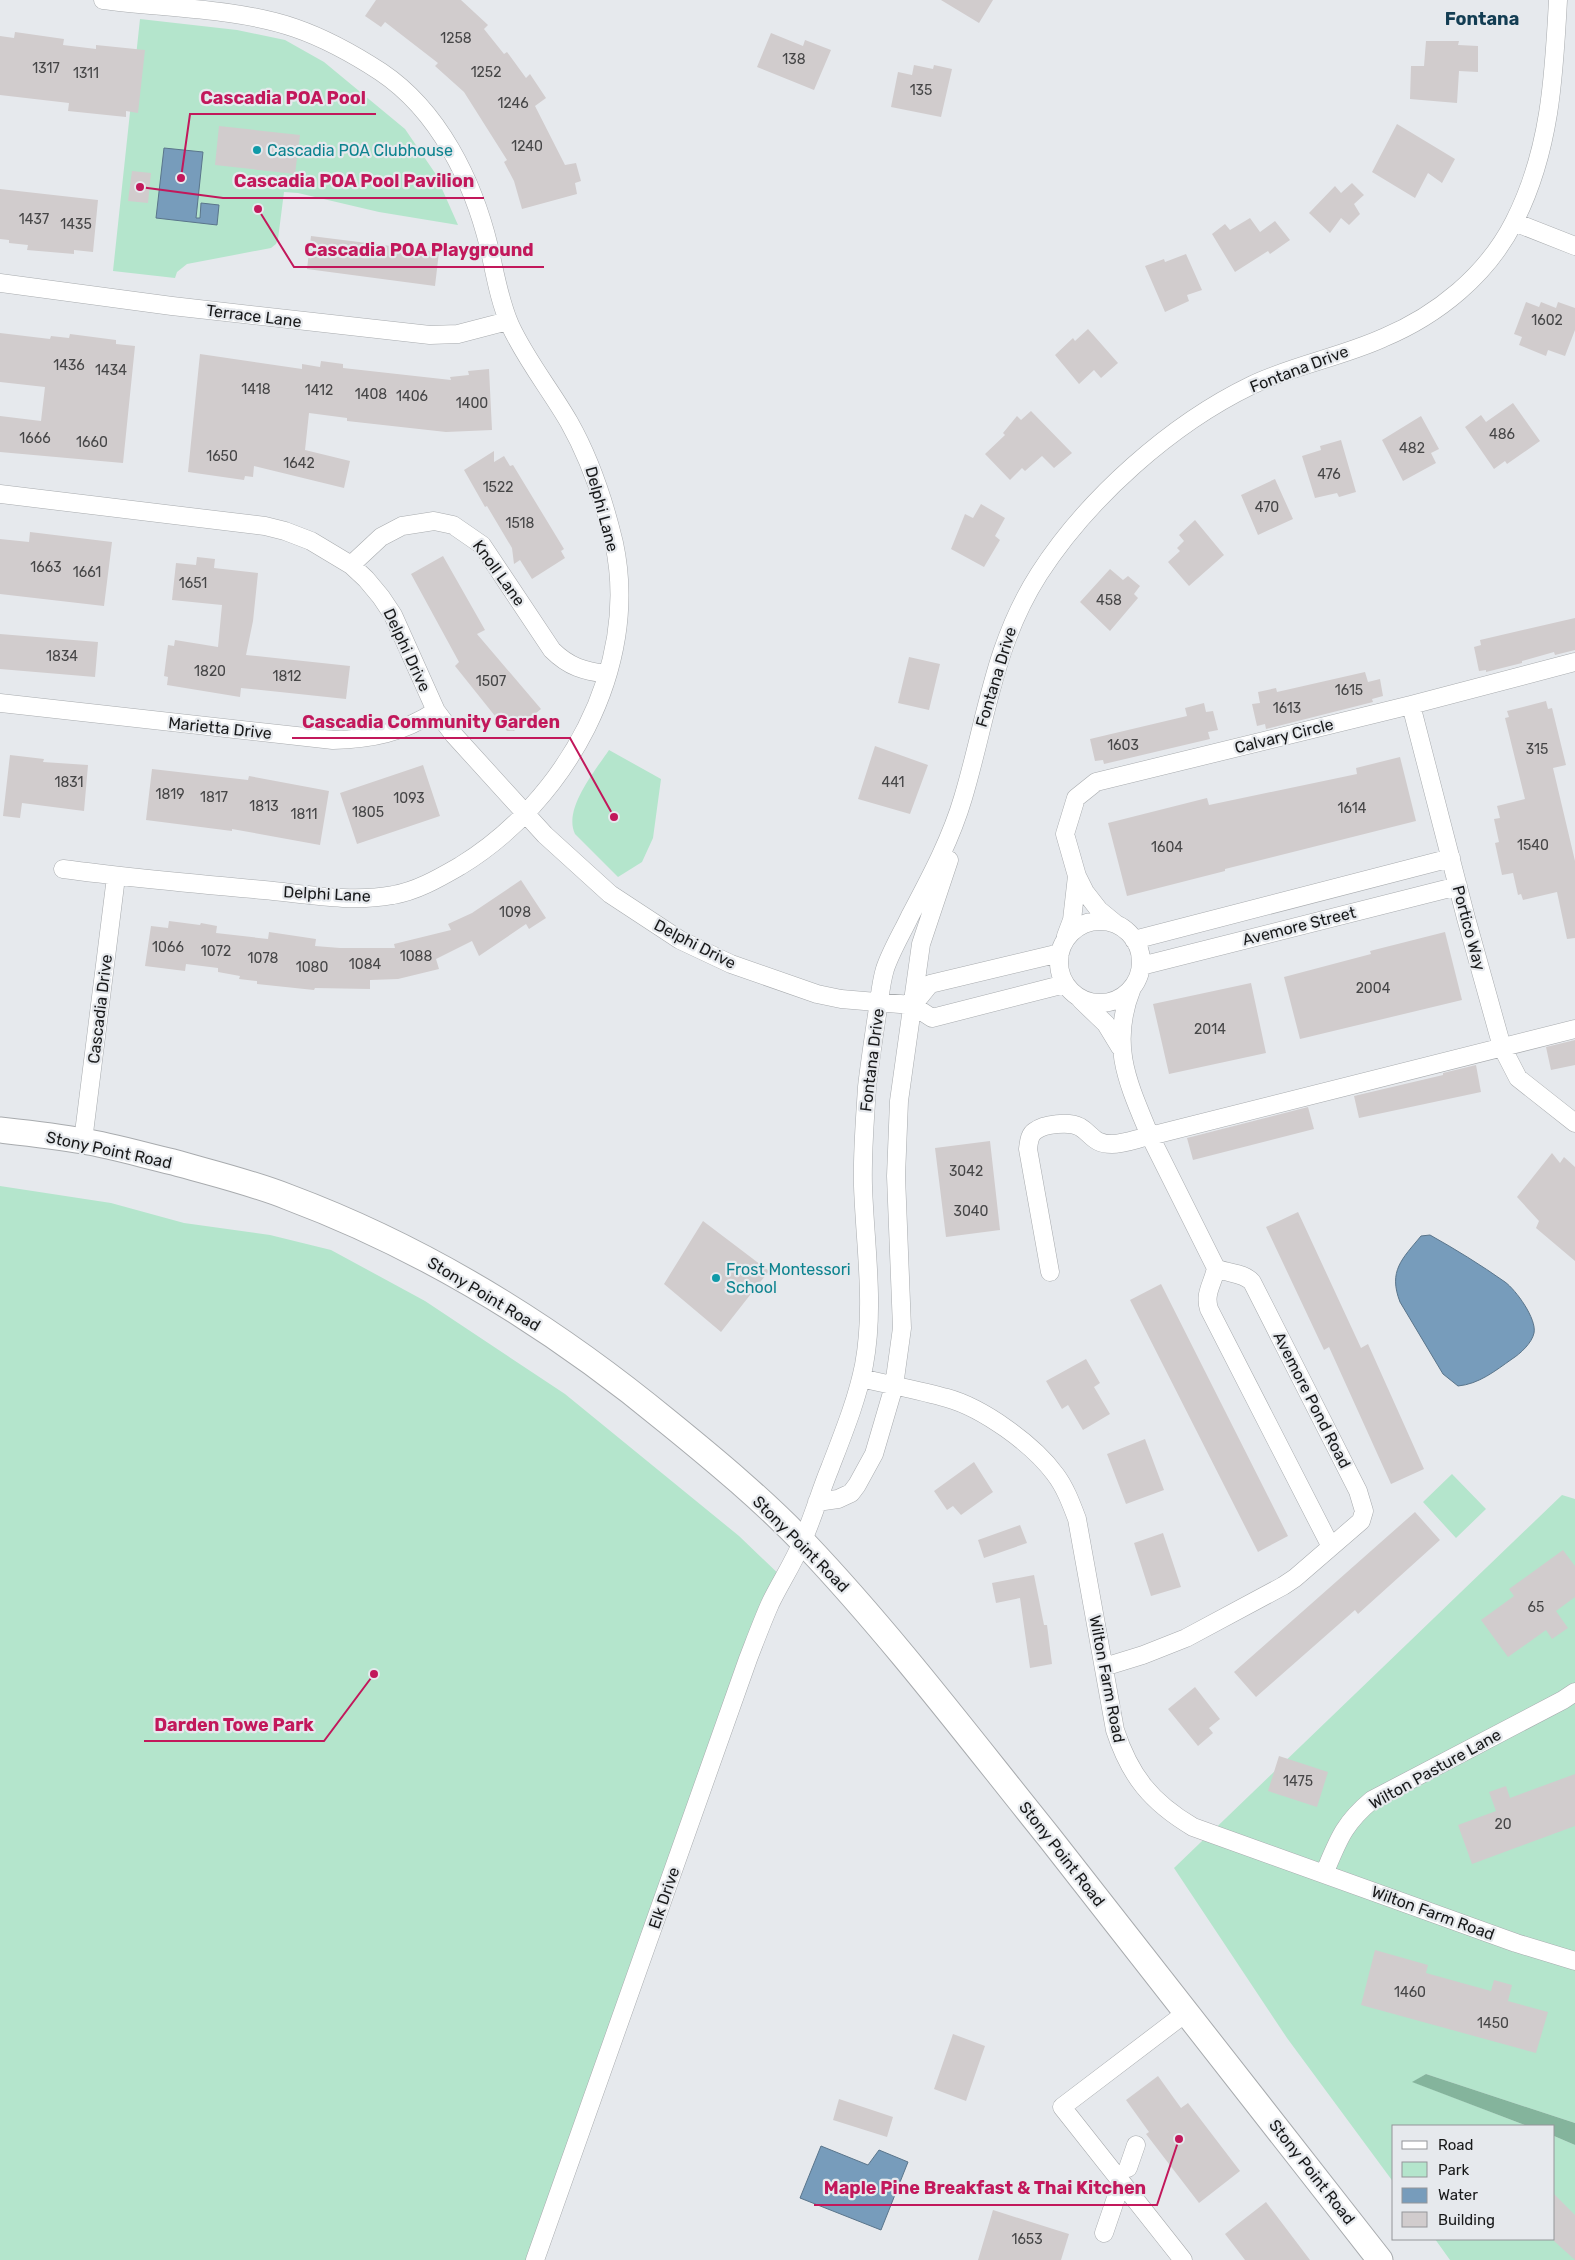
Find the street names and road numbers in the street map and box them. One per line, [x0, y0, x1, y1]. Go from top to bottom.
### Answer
street label: Terrace Lane [205, 301, 303, 331]
street label: Fontana Drive [1247, 341, 1351, 396]
street label: Delphi Lane [582, 464, 623, 554]
street label: Knoll Lane [469, 536, 529, 610]
street label: Delphi Drive [379, 605, 435, 695]
street label: Fontana Drive [972, 624, 1020, 729]
street label: Marietta Drive [167, 713, 273, 743]
street label: Calvary Circle [1233, 715, 1335, 757]
street label: Delphi Lane [283, 882, 371, 906]
street label: Portico Way [1449, 883, 1489, 973]
street label: Avemore Street [1240, 903, 1358, 949]
street label: Delphi Drive [651, 915, 739, 973]
street label: Cascadia Drive [84, 953, 116, 1065]
street label: Fontana Drive [856, 1007, 888, 1113]
street label: Stony Point Road [44, 1127, 174, 1173]
street label: Stony Point Road [424, 1253, 544, 1335]
street label: Avemore Pond Road [1269, 1329, 1355, 1471]
street label: Stony Point Road [749, 1492, 853, 1596]
street label: Wilton Farm Road [1085, 1614, 1129, 1744]
street label: Wilton Pasture Lane [1366, 1725, 1504, 1813]
street label: Stony Point Road [1015, 1798, 1109, 1910]
street label: Elk Drive [645, 1865, 683, 1931]
street label: Wilton Farm Road [1369, 1882, 1497, 1944]
street label: Stony Point Road [1265, 2116, 1359, 2228]

